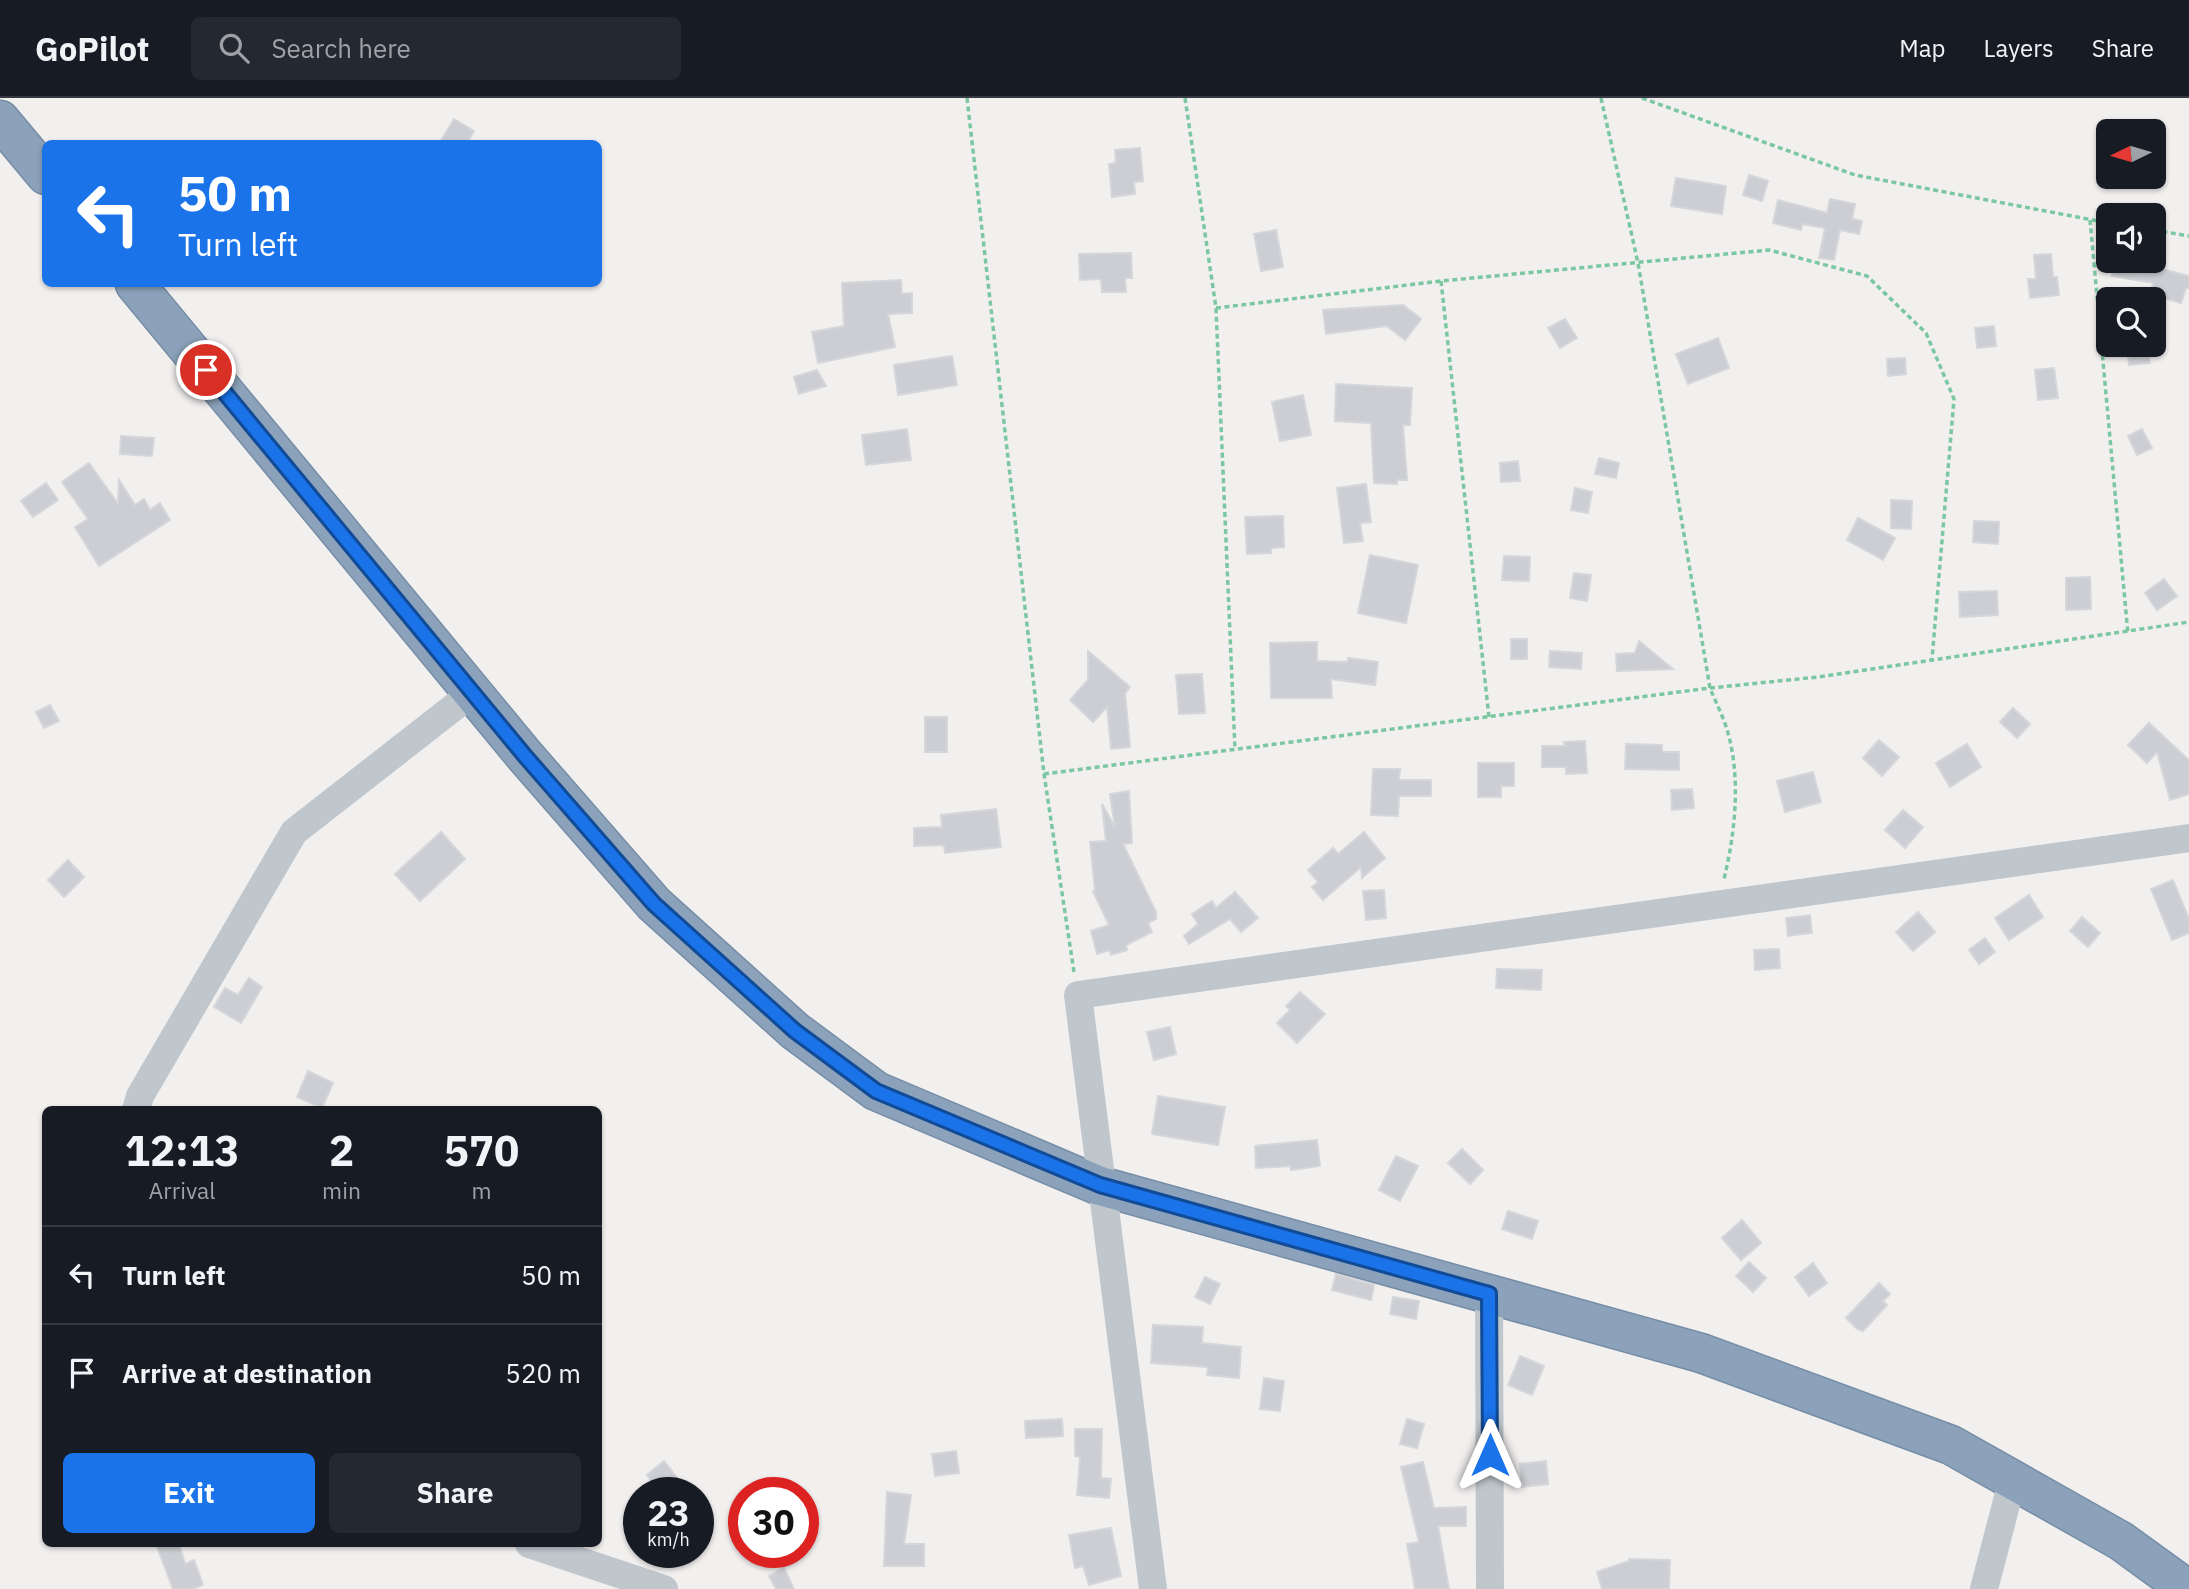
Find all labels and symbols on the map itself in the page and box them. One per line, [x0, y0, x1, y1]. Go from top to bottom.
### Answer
north arrow [2096, 119, 2166, 189]
pin [176, 340, 236, 400]
position arrow [1453, 1418, 1527, 1492]
speed limit sign: 30 [728, 1477, 819, 1568]

